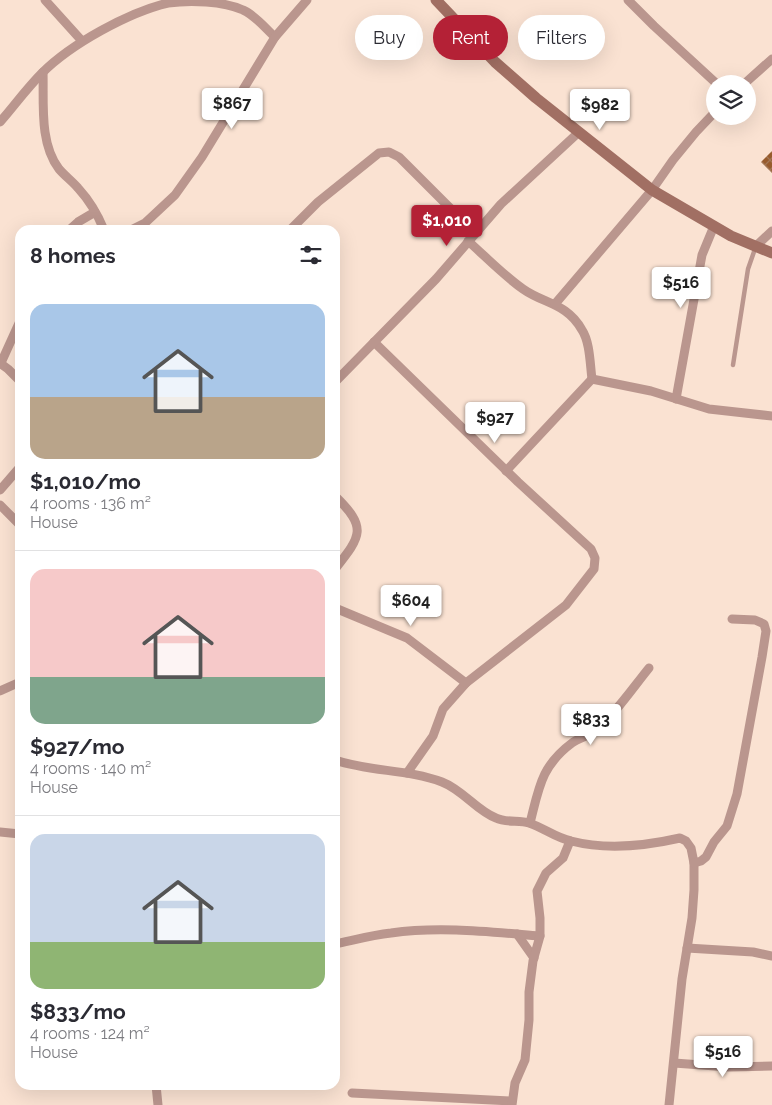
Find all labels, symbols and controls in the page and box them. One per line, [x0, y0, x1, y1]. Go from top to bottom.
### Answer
chip: Buy [355, 15, 423, 60]
chip: Rent [433, 15, 508, 60]
chip: Filters [518, 15, 605, 60]
map controls [706, 75, 756, 125]
button: layers [706, 75, 756, 125]
pin: $867 [202, 88, 262, 130]
pin: $982 [570, 88, 630, 131]
text: $867 [213, 94, 251, 113]
text: $982 [581, 95, 619, 114]
pin: $1,010 [406, 204, 488, 247]
text: $1,010 [422, 211, 472, 230]
icon: filters [297, 241, 325, 269]
text: 8 homes [30, 243, 116, 268]
pin: $516 [651, 266, 711, 309]
text: $516 [663, 273, 699, 292]
icon: home [133, 336, 223, 426]
pin: $927 [465, 402, 525, 444]
text: $927 [476, 408, 514, 427]
text: $1,010/mo [30, 469, 141, 494]
text: 4 rooms · 136 m² [30, 494, 151, 513]
text: House [30, 513, 78, 532]
pin: $604 [381, 584, 441, 627]
text: $604 [392, 591, 430, 610]
icon: home [133, 602, 223, 692]
pin: $833 [561, 704, 621, 746]
text: $833 [572, 710, 610, 729]
text: $927/mo [30, 734, 125, 759]
text: 4 rooms · 140 m² [30, 759, 151, 778]
text: House [30, 778, 78, 797]
icon: home [133, 867, 223, 957]
text: $833/mo [30, 999, 126, 1024]
text: 4 rooms · 124 m² [30, 1024, 150, 1043]
pin: $516 [693, 1036, 753, 1078]
text: $516 [705, 1042, 741, 1061]
text: House [30, 1043, 78, 1062]

